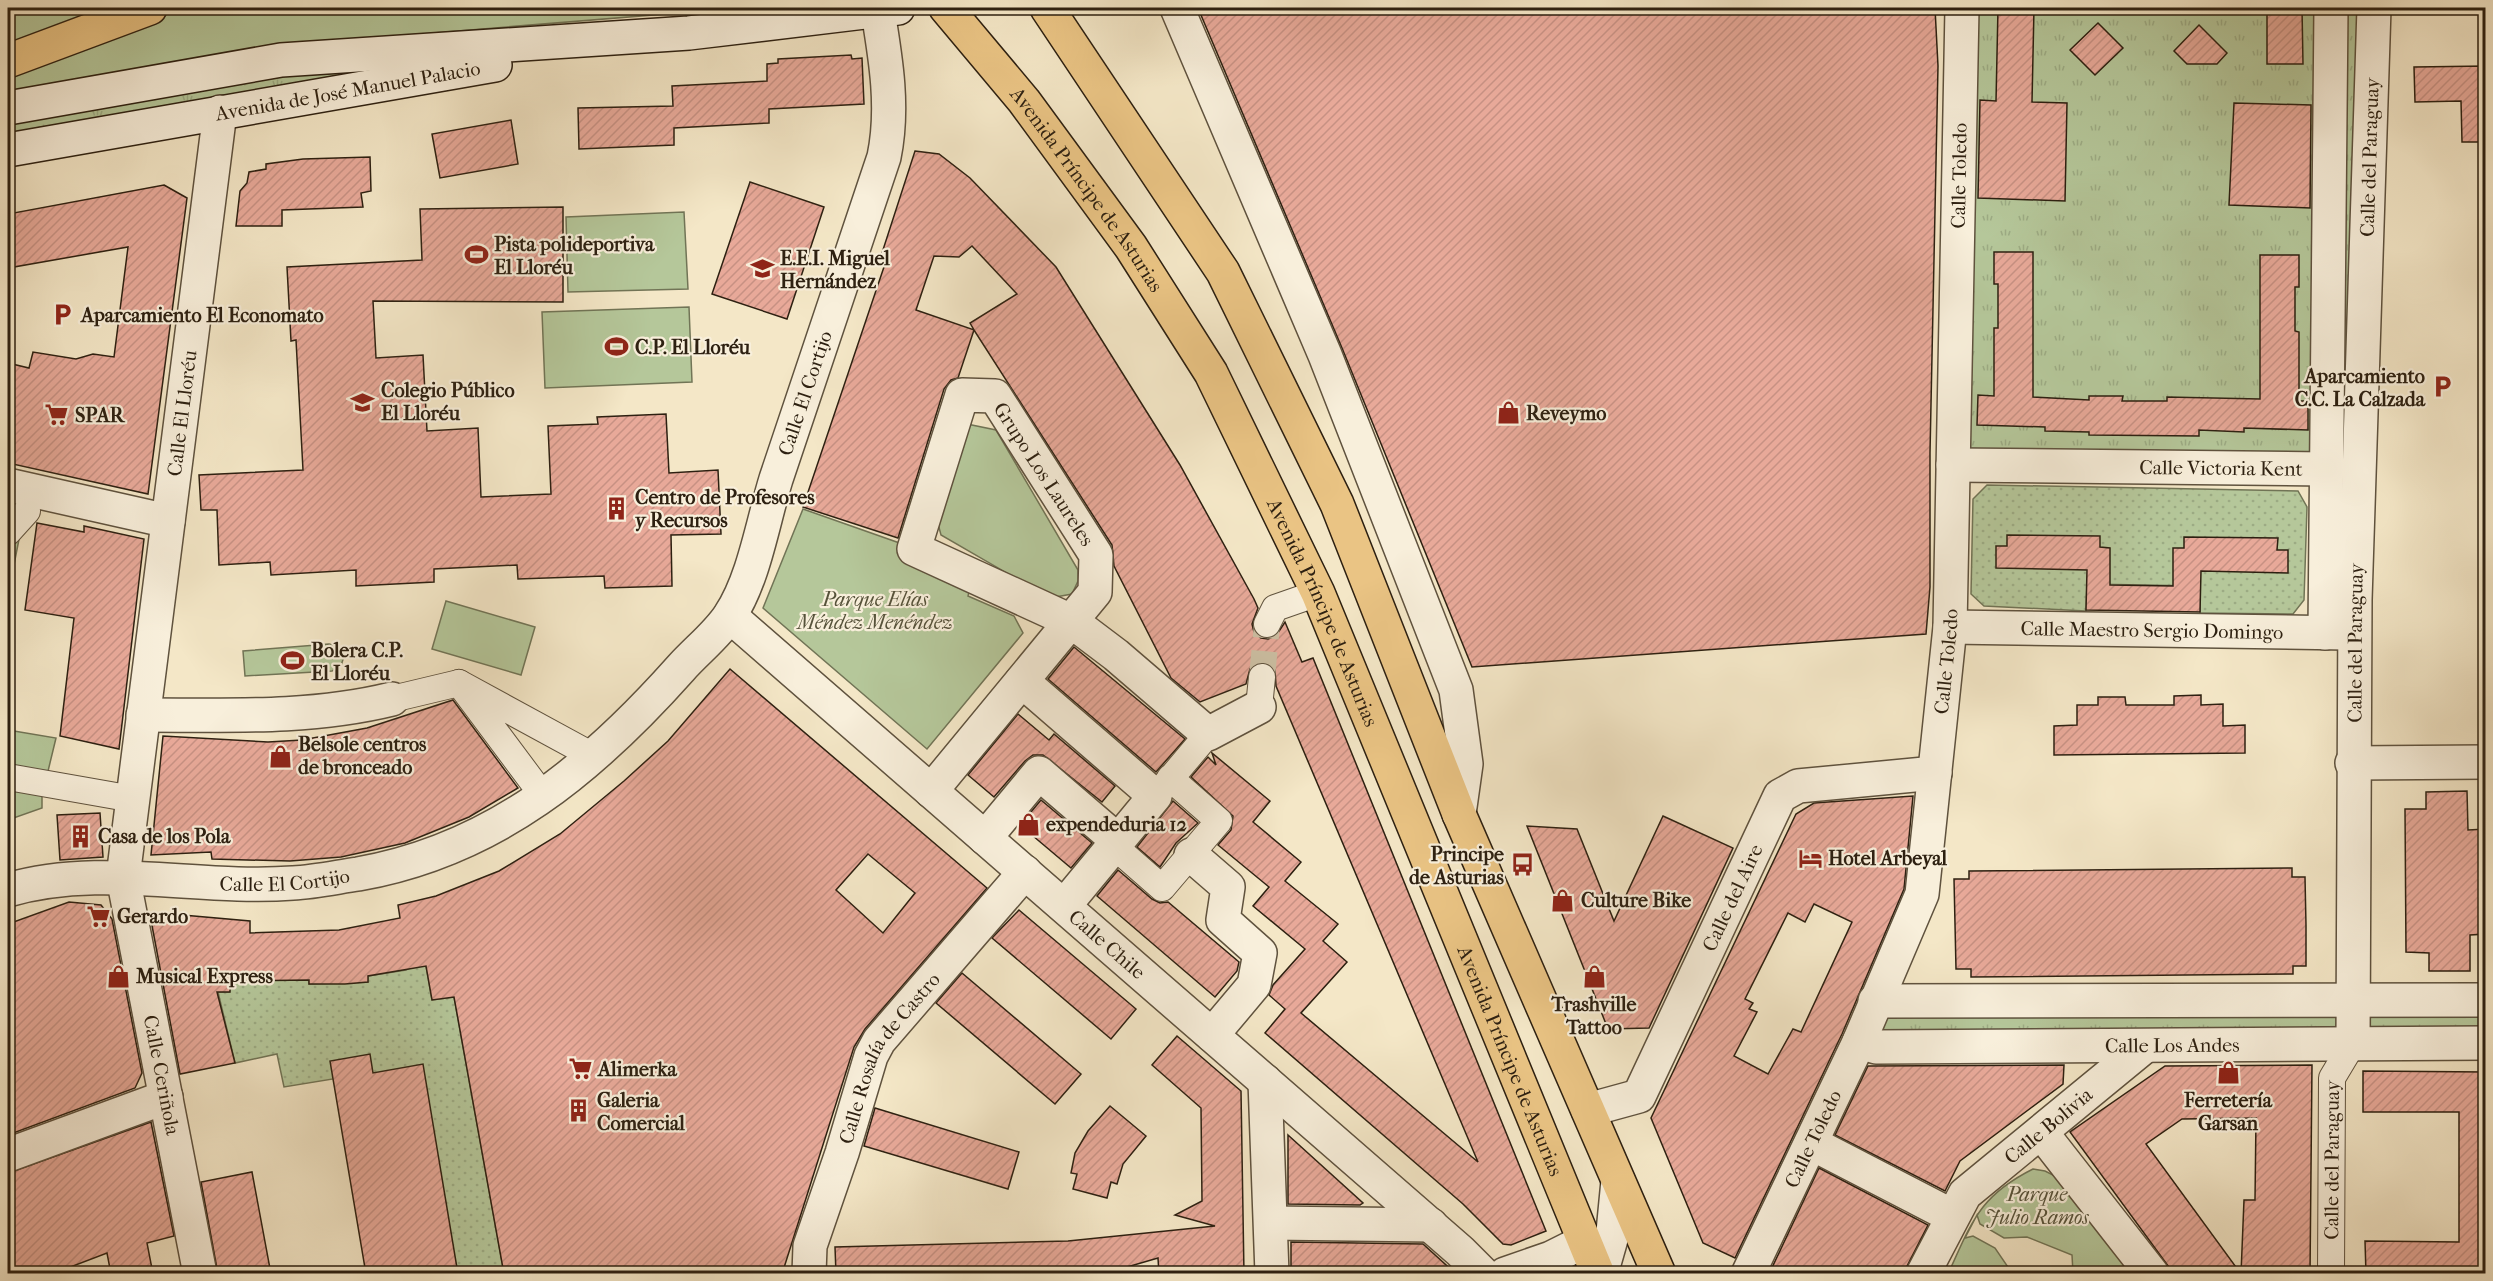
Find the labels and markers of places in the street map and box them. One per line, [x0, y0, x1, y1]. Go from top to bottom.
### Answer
place label: Pista polideportiva El Lloréu [494, 233, 655, 279]
sports icon: Pista polideportiva El Lloréu [463, 242, 489, 268]
place label: E.E.I. Miguel Hernández [780, 247, 890, 293]
school or university icon: E.E.I. Miguel Hernández [749, 256, 775, 282]
parking icon: Aparcamiento El Economato [50, 302, 76, 328]
place label: Aparcamiento El Economato [79, 304, 324, 327]
sports icon: C.P. El Lloréu [604, 334, 630, 360]
place label: C.P. El Lloréu [635, 336, 751, 359]
place label: Aparcamiento C.C. La Calzada [2295, 365, 2426, 411]
parking icon: Aparcamiento C.C. La Calzada [2430, 374, 2456, 400]
place label: Colegio Público El Lloréu [381, 379, 515, 425]
school or university icon: Colegio Público El Lloréu [350, 389, 376, 415]
shop icon: Reveymo [1495, 400, 1521, 426]
supermarket icon: SPAR [44, 402, 70, 428]
place label: Reveymo [1526, 402, 1606, 425]
place label: SPAR [75, 404, 126, 427]
place label: Centro de Profesores y Recursos [635, 486, 815, 532]
building icon: Centro de Profesores y Recursos [604, 496, 630, 522]
place label: Bolera C.P. El Lloréu [311, 639, 403, 685]
sports icon: Bolera C.P. El Lloréu [280, 648, 306, 674]
place label: Belsole centros de bronceado [298, 733, 427, 779]
shop icon: Belsole centros de bronceado [267, 743, 293, 769]
shop icon: expendeduria 12 [1015, 811, 1041, 837]
place label: expendeduria 12 [1046, 813, 1187, 836]
building icon: Casa de los Pola [67, 823, 93, 849]
place label: Casa de los Pola [98, 825, 231, 848]
place label: Principe de Asturias [1409, 843, 1505, 889]
hotel icon: Hotel Arbeyal [1797, 845, 1823, 871]
place label: Hotel Arbeyal [1828, 847, 1948, 870]
bus stop icon: Principe de Asturias [1509, 852, 1535, 878]
shop icon: Culture Bike [1550, 887, 1576, 913]
place label: Culture Bike [1581, 889, 1691, 912]
supermarket icon: Gerardo [86, 903, 112, 929]
place label: Gerardo [117, 905, 188, 928]
shop icon: Musical Express [105, 963, 131, 989]
shop icon: Trashville Tattoo [1581, 963, 1607, 989]
place label: Musical Express [135, 965, 273, 988]
place label: Trashville Tattoo [1551, 993, 1636, 1039]
supermarket icon: Alimerka [567, 1056, 593, 1082]
place label: Alimerka [596, 1058, 677, 1081]
shop icon: Ferretería Garsan [2215, 1060, 2241, 1086]
place label: Galeria Comercial [597, 1089, 685, 1135]
place label: Ferretería Garsan [2183, 1089, 2273, 1135]
building icon: Galeria Comercial [566, 1098, 592, 1124]

